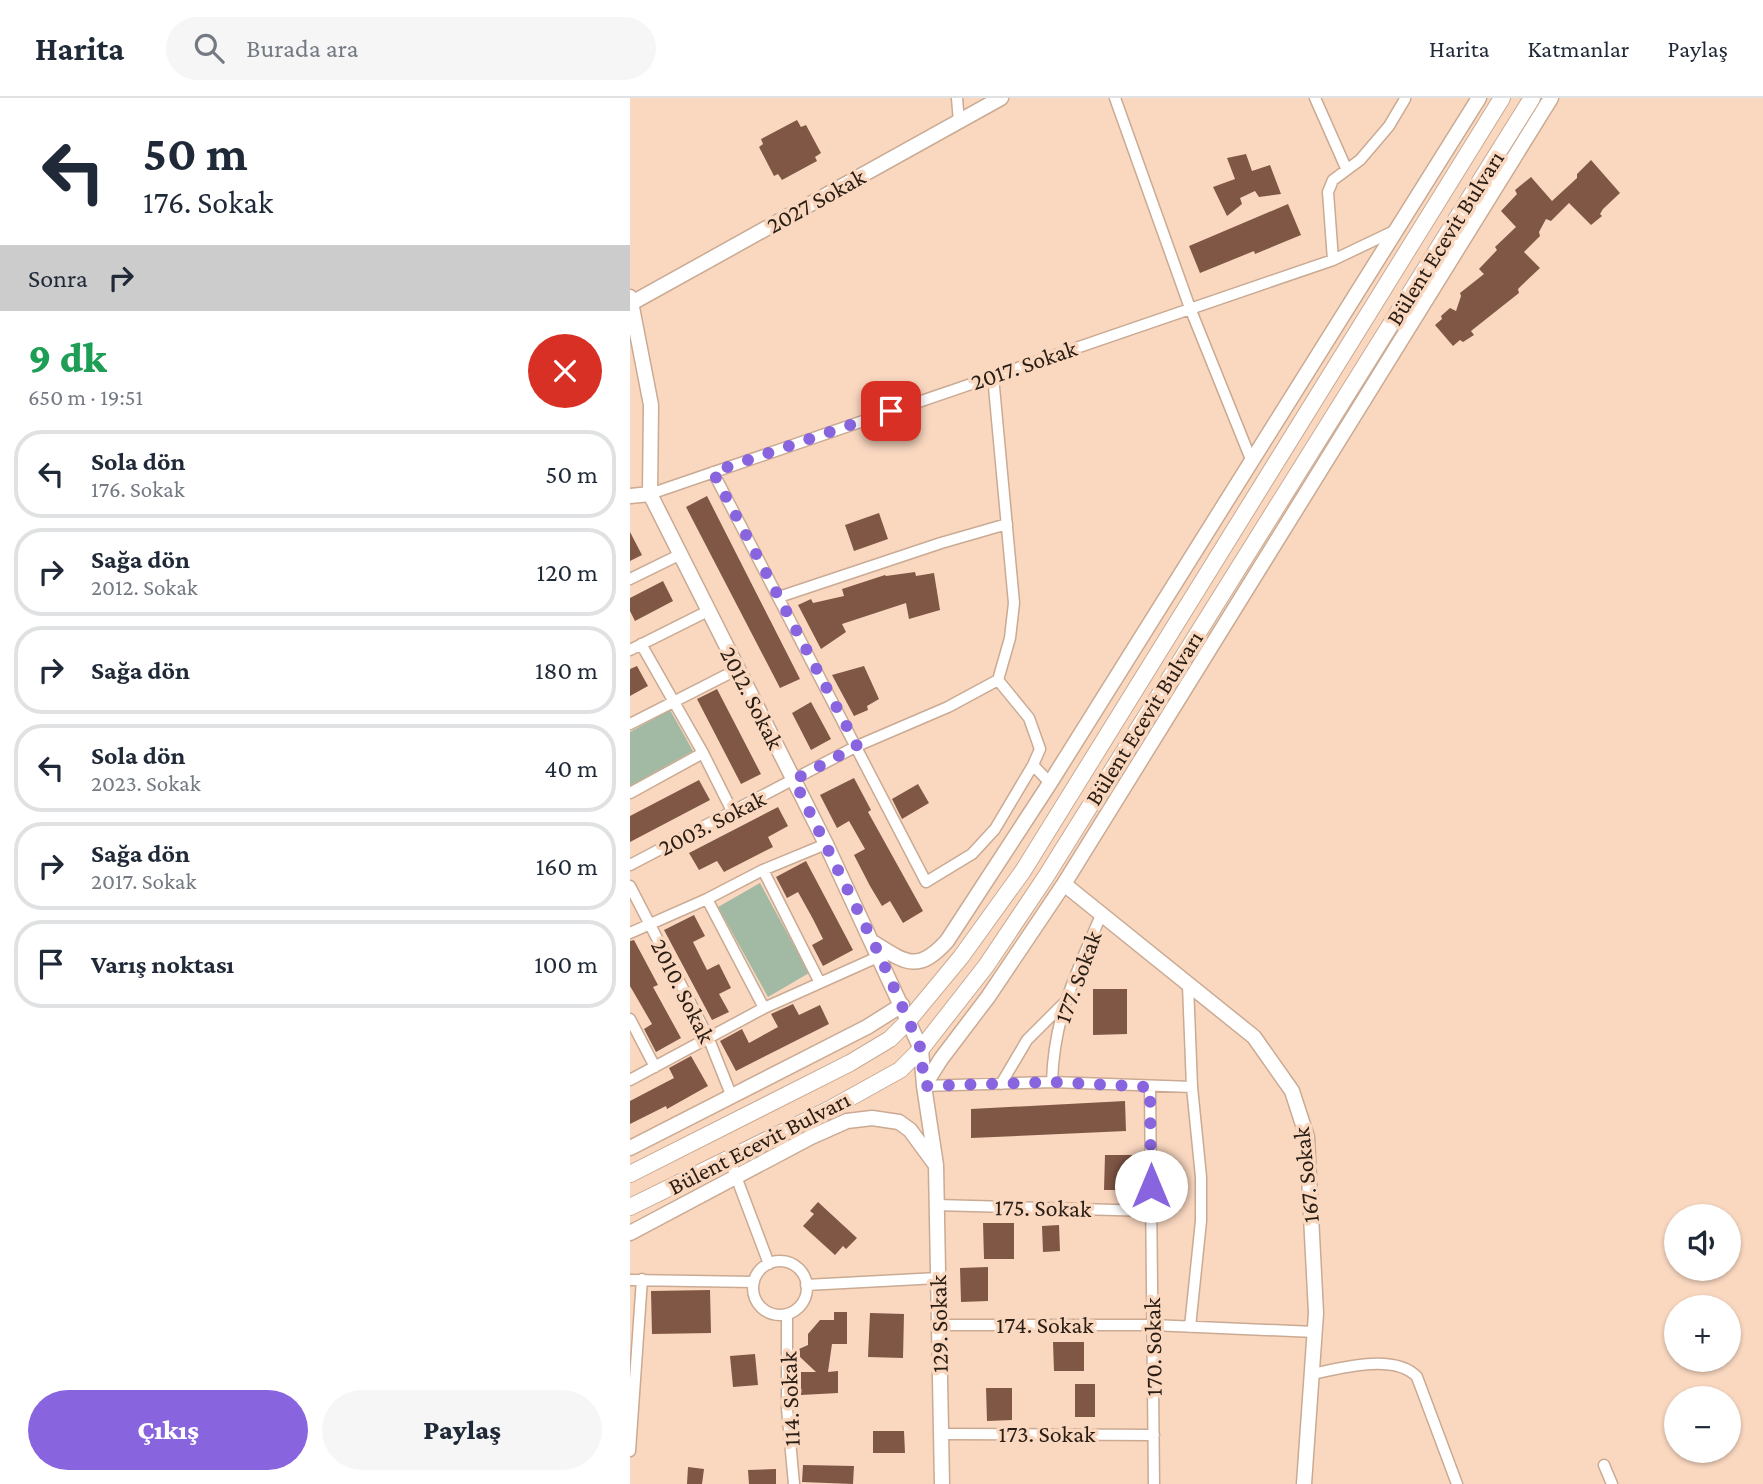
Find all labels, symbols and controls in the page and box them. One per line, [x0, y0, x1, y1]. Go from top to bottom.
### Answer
search box [166, 17, 656, 80]
icon: search [190, 29, 228, 67]
text: Harita [35, 30, 124, 67]
text: Burada ara [246, 34, 359, 63]
text: Harita [1429, 35, 1490, 62]
text: Katmanlar [1528, 35, 1629, 62]
text: Paylaş [1667, 35, 1728, 62]
icon: left [28, 126, 119, 217]
text: 50 m [143, 126, 248, 181]
street label: Bülent Ecevit Bulvarı [1380, 146, 1509, 330]
street label: 2027 Sokak [762, 162, 870, 239]
text: 176. Sokak [143, 184, 273, 220]
icon: right [102, 259, 140, 297]
text: Sonra [28, 264, 88, 293]
text: 9 dk [28, 334, 107, 381]
button: close [528, 334, 602, 408]
street label: 2017. Sokak [967, 334, 1081, 395]
pin [861, 381, 921, 441]
text: 650 m · 19:51 [28, 384, 143, 410]
icon: arrive [872, 392, 910, 430]
text: Sola dön [91, 447, 185, 476]
icon: left [32, 455, 70, 493]
text: 50 m [545, 460, 598, 489]
text: 176. Sokak [91, 476, 185, 502]
text: Sağa dön [91, 545, 190, 574]
icon: right [32, 553, 70, 591]
text: 120 m [537, 558, 598, 587]
text: 2012. Sokak [91, 574, 198, 600]
street label: Bülent Ecevit Bulvarı [1079, 626, 1208, 810]
street label: 2012. Sokak [715, 642, 790, 754]
icon: right [32, 651, 70, 689]
text: Sağa dön [91, 656, 190, 685]
text: 180 m [535, 656, 598, 685]
text: Sola dön [91, 741, 185, 770]
icon: left [32, 749, 70, 787]
text: 40 m [544, 754, 598, 783]
text: 2023. Sokak [91, 770, 201, 796]
street label: 2003. Sokak [654, 784, 770, 861]
text: Sağa dön [91, 839, 190, 868]
icon: right [32, 847, 70, 885]
text: 160 m [536, 852, 598, 881]
text: 2017. Sokak [91, 868, 196, 894]
street label: 177. Sokak [1048, 927, 1107, 1027]
street label: 2010. Sokak [646, 934, 721, 1048]
icon: arrive [32, 945, 70, 983]
text: Varış noktası [91, 950, 234, 979]
text: 100 m [534, 950, 598, 979]
street label: Bülent Ecevit Bulvarı [663, 1085, 854, 1200]
street label: 167. Sokak [1287, 1125, 1324, 1224]
position arrow [1114, 1149, 1188, 1223]
street label: 175. Sokak [994, 1193, 1092, 1222]
map controls [1664, 1204, 1741, 1463]
button: sound [1664, 1204, 1741, 1281]
street label: 129. Sokak [924, 1274, 953, 1373]
button: + [1664, 1295, 1741, 1372]
street label: 170. Sokak [1138, 1297, 1167, 1397]
street label: 174. Sokak [996, 1311, 1094, 1338]
street label: 114. Sokak [774, 1350, 805, 1447]
button: − [1664, 1386, 1741, 1463]
button: Çıkış [28, 1390, 308, 1470]
button: Paylaş [322, 1390, 602, 1470]
street label: 173. Sokak [999, 1420, 1096, 1447]

